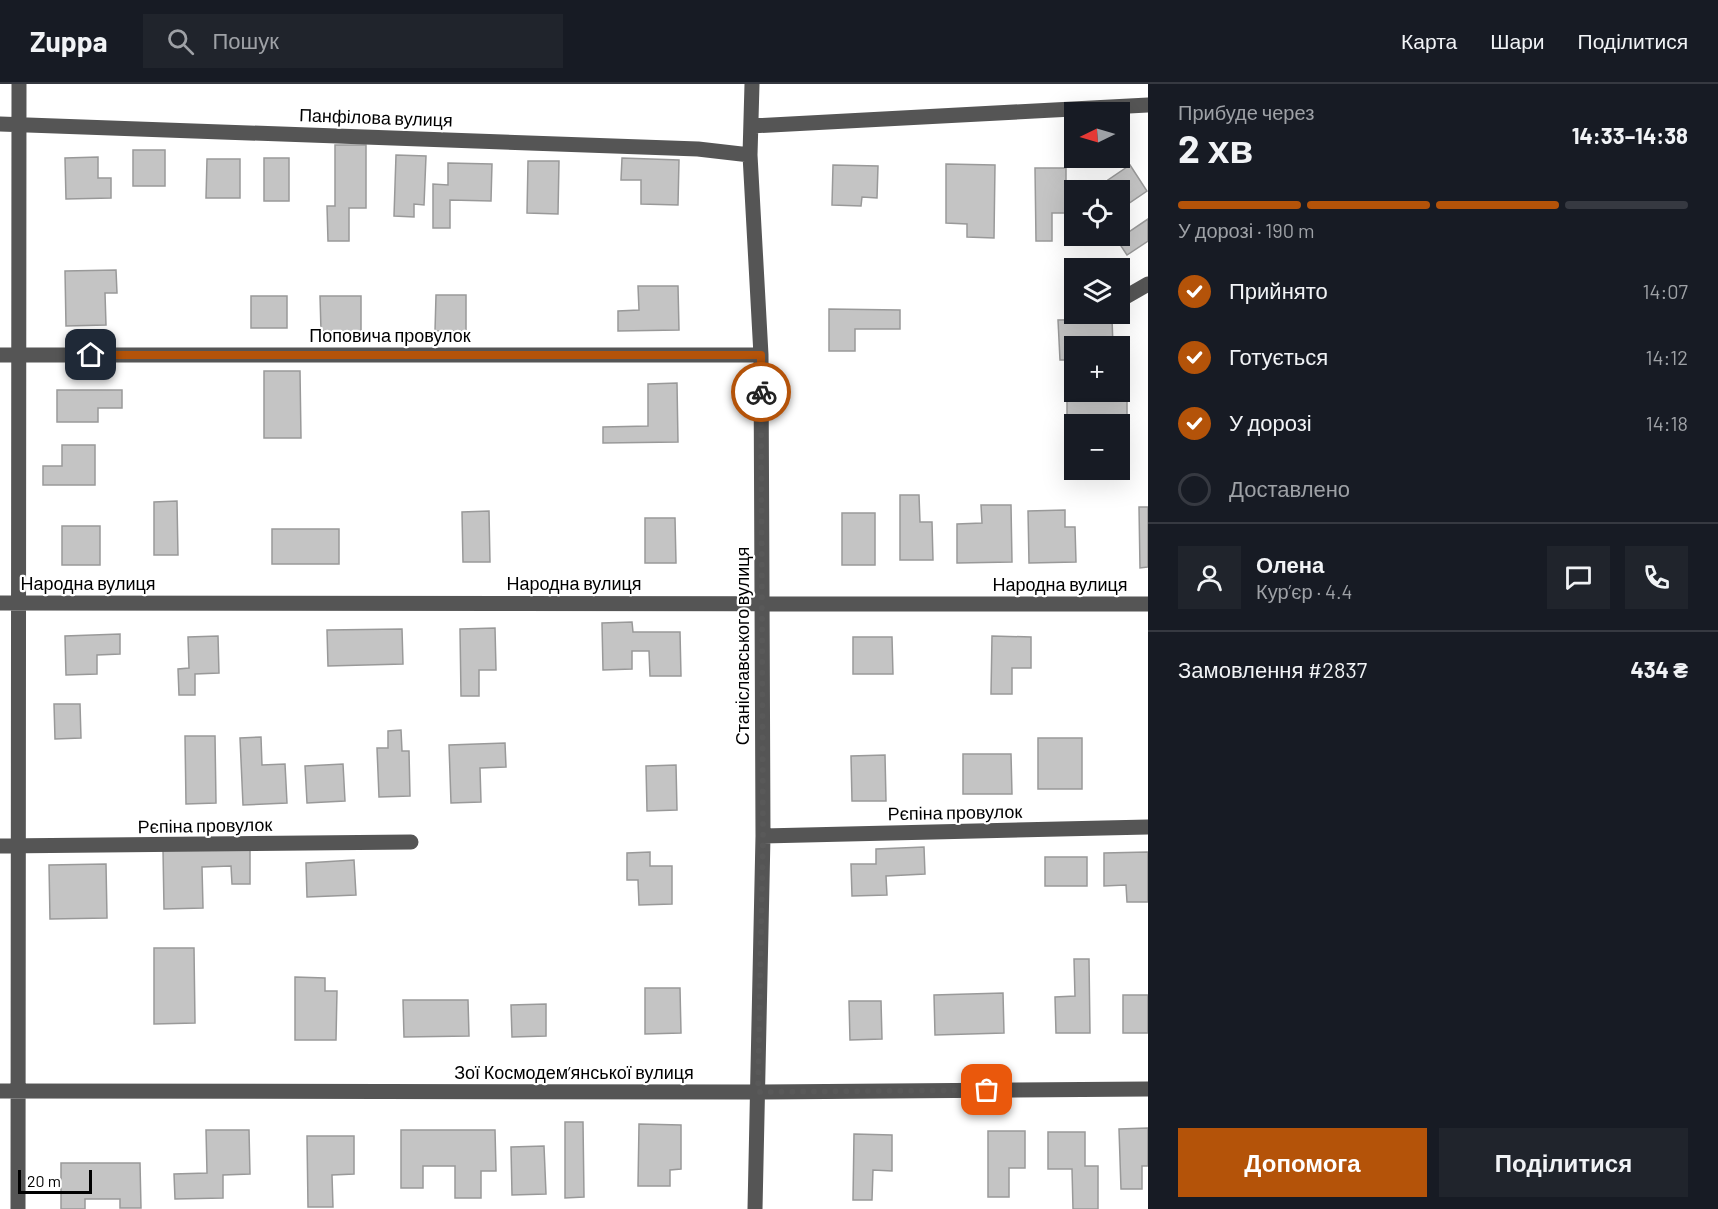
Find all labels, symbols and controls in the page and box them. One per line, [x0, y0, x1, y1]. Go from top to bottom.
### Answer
search box [143, 14, 563, 68]
text: Zuppa [30, 24, 107, 58]
icon: search [164, 25, 197, 58]
text: Пошук [212, 27, 279, 53]
text: Карта [1401, 28, 1457, 53]
text: Шари [1490, 28, 1545, 53]
text: Поділитися [1578, 28, 1688, 53]
text: Прибуде через [1178, 100, 1314, 124]
north arrow [1064, 102, 1130, 168]
map controls [1064, 102, 1130, 480]
street label: Панфілова вулиця [299, 103, 453, 131]
text: 14:33–14:38 [1572, 122, 1688, 148]
text: 2 хв [1178, 124, 1253, 171]
button: locate [1064, 180, 1130, 246]
text: У дорозі · 190 m [1178, 218, 1315, 242]
button: layers [1064, 258, 1130, 324]
icon: check [1178, 275, 1211, 308]
text: Прийнято [1229, 277, 1328, 303]
text: 14:07 [1642, 279, 1688, 303]
street label: Поповича провулок [309, 324, 471, 346]
pin [65, 329, 116, 380]
button: + [1064, 336, 1130, 402]
icon: home [74, 338, 107, 371]
icon: check [1178, 341, 1211, 374]
text: Готується [1229, 343, 1328, 369]
text: 14:12 [1645, 345, 1688, 369]
courier [731, 362, 791, 422]
icon: bike [745, 376, 778, 409]
icon: check [1178, 407, 1211, 440]
text: У дорозі [1229, 409, 1312, 435]
text: 14:18 [1646, 411, 1688, 435]
button: − [1064, 414, 1130, 480]
text: Доставлено [1229, 475, 1350, 501]
button: person [1178, 546, 1241, 609]
button: chat [1547, 546, 1610, 609]
button: phone [1625, 546, 1688, 609]
street label: Станіславського вулиця [731, 547, 753, 745]
text: Олена [1256, 551, 1324, 577]
street label: Народна вулиця [20, 572, 156, 594]
street label: Народна вулиця [506, 572, 642, 594]
street label: Народна вулиця [992, 573, 1128, 595]
text: Кур’єр · 4.4 [1256, 579, 1352, 603]
text: Замовлення #2837 [1178, 656, 1367, 682]
text: 434 ₴ [1630, 656, 1688, 682]
street label: Рєпіна провулок [888, 800, 1023, 824]
street label: Рєпіна провулок [138, 813, 273, 837]
street label: Зої Космодем’янської вулиця [454, 1061, 694, 1083]
pin [961, 1064, 1012, 1115]
icon: bag [970, 1073, 1003, 1106]
button: Допомога [1178, 1128, 1427, 1197]
button: Поділитися [1439, 1128, 1688, 1197]
scale bar [18, 1167, 92, 1194]
text: 20 m [27, 1171, 61, 1190]

